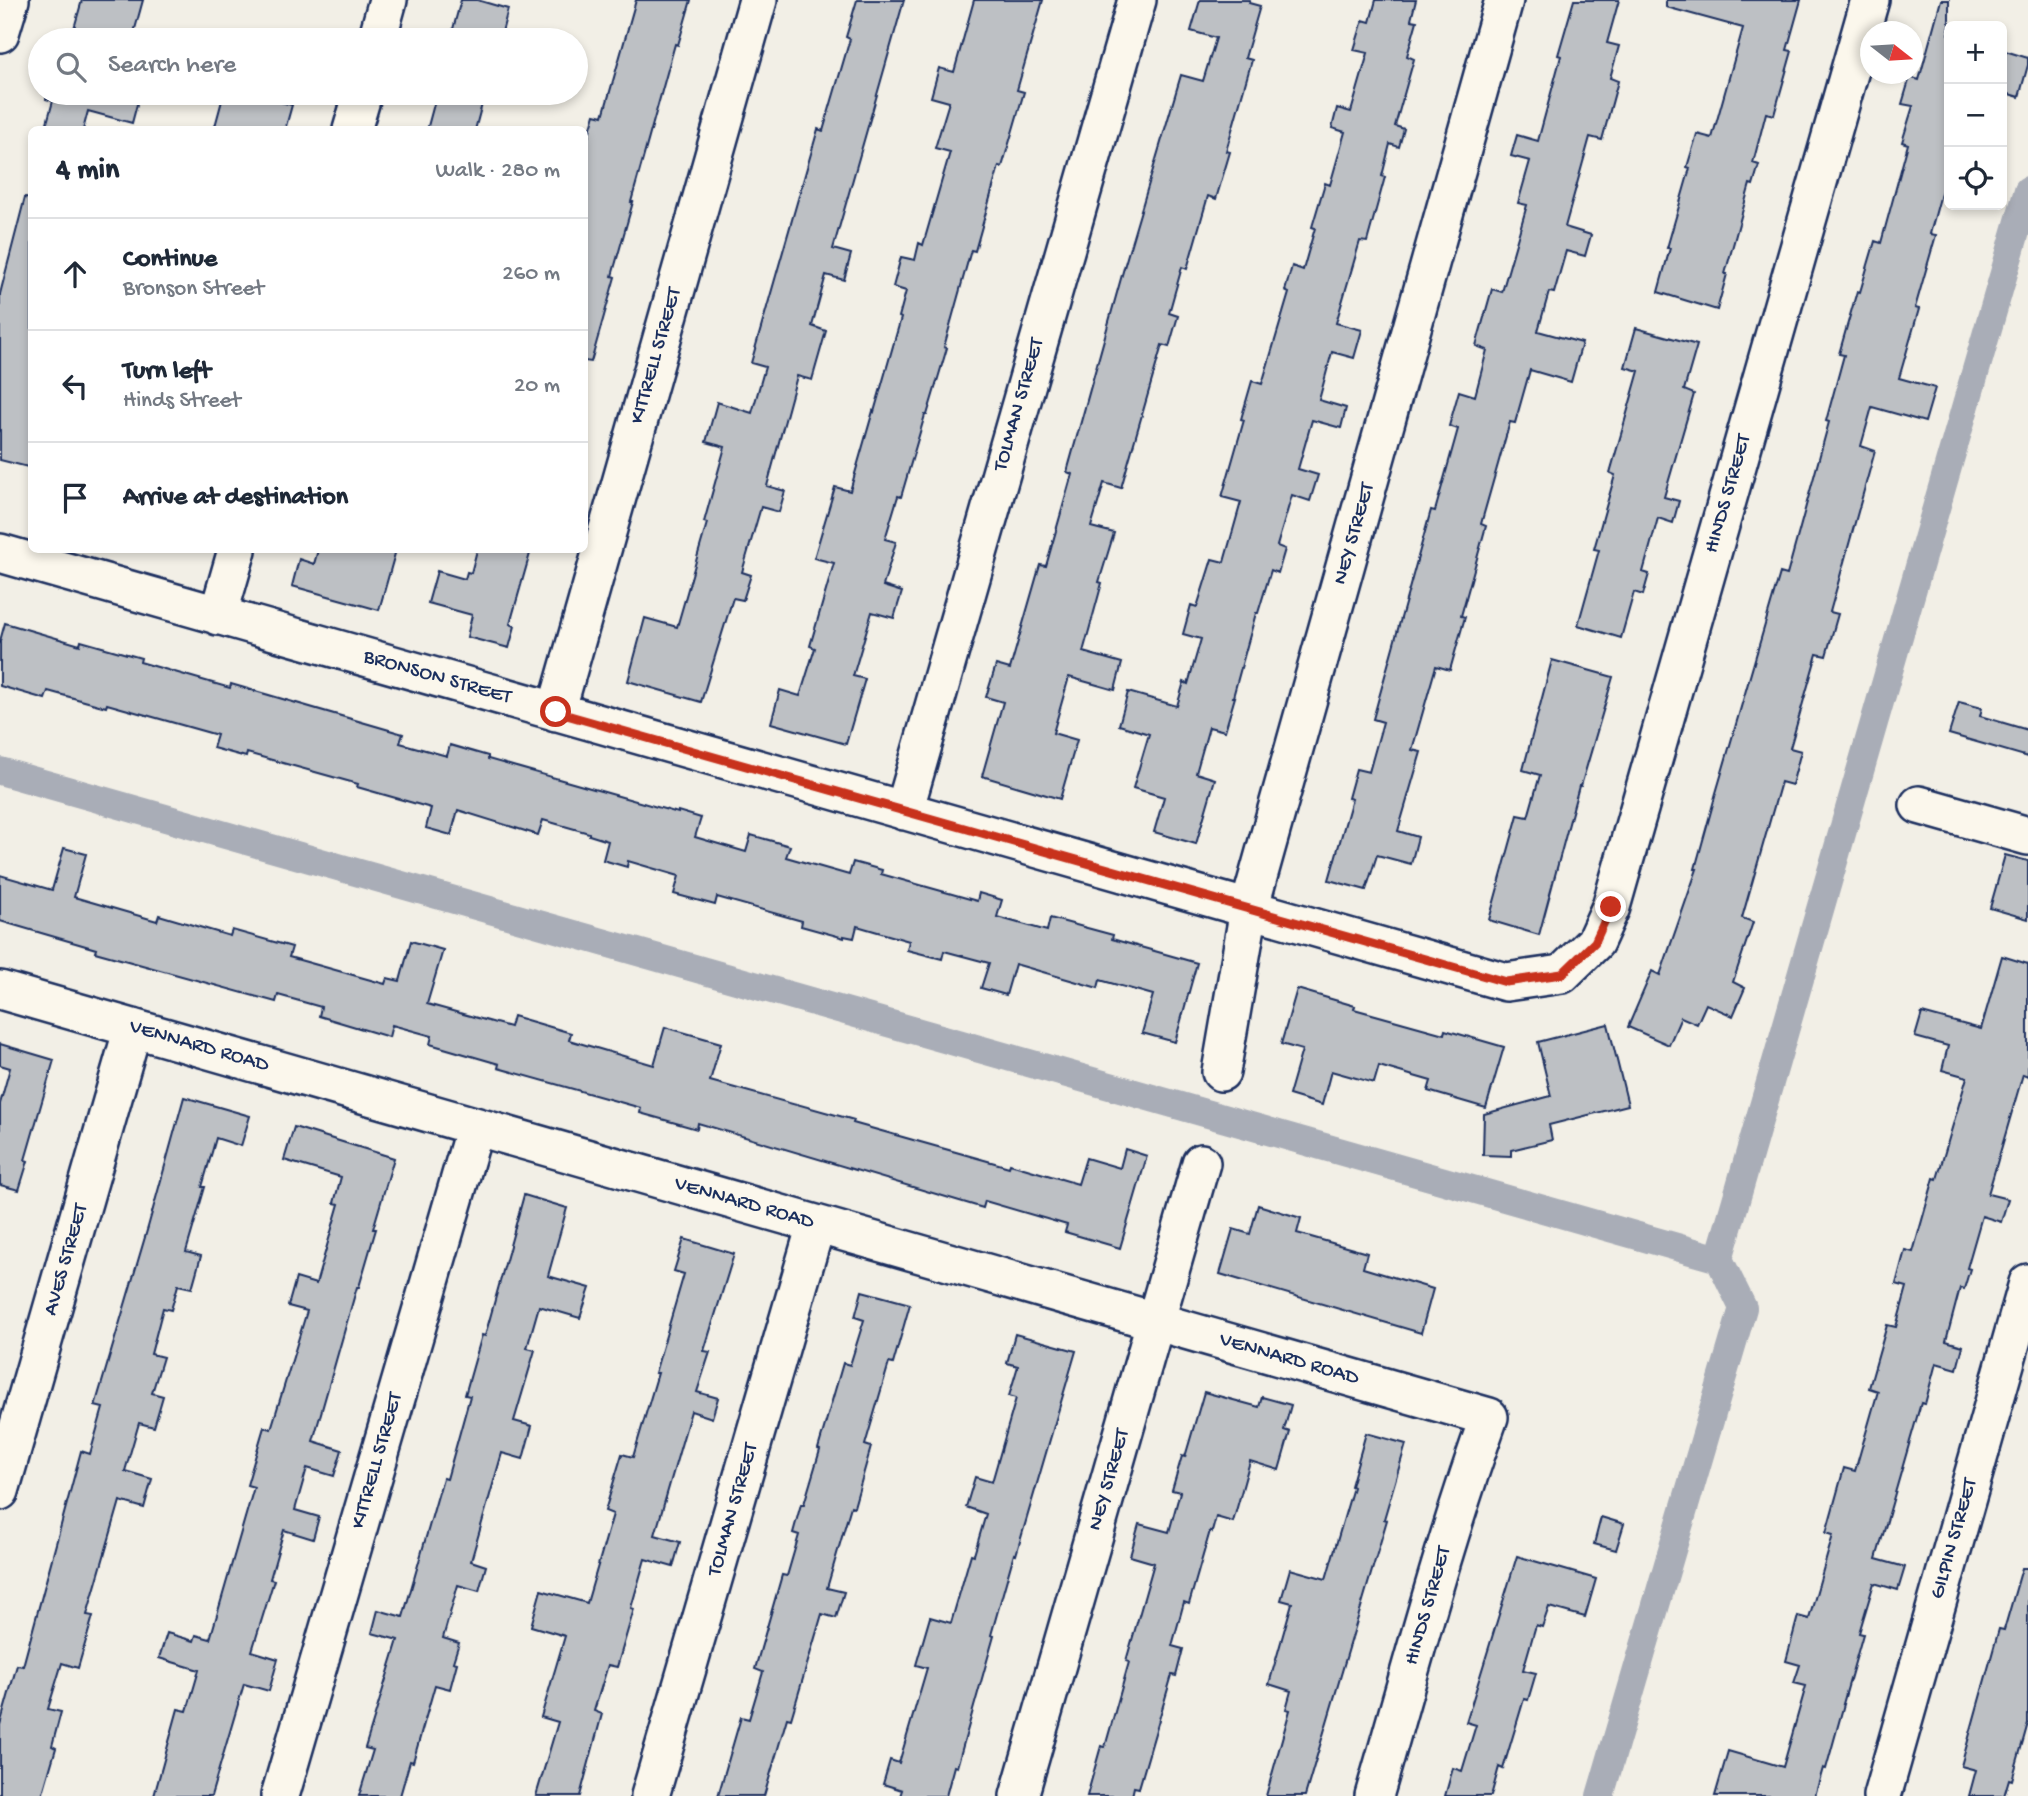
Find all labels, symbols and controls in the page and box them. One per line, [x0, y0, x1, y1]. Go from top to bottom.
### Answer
north arrow [1860, 21, 1923, 84]
map controls [1944, 21, 2007, 210]
button: + [1944, 21, 2007, 84]
search box [28, 28, 588, 105]
icon: search [52, 48, 90, 86]
text: Search here [108, 51, 236, 82]
button: − [1944, 84, 2007, 147]
button: locate [1944, 147, 2007, 210]
text: 4 min [56, 154, 119, 189]
text: Walk · 280 m [436, 158, 560, 185]
text: Continue [123, 245, 217, 276]
icon: ahead [56, 255, 94, 293]
text: 260 m [502, 261, 560, 288]
text: Bronson Street [123, 276, 264, 303]
street label: KITTRELL STREET [626, 284, 689, 427]
street label: TOLMAN STREET [989, 335, 1051, 475]
text: Turn left [123, 357, 211, 388]
icon: left [56, 367, 94, 405]
text: 20 m [514, 373, 560, 400]
text: Hinds Street [123, 388, 241, 415]
street label: HINDS STREET [1700, 431, 1758, 556]
icon: arrive [56, 479, 94, 517]
street label: NEY STREET [1329, 479, 1382, 588]
text: Arrive at destination [123, 483, 348, 514]
street label: BRONSON STREET [359, 645, 514, 711]
route start [540, 696, 571, 727]
route end [1595, 891, 1626, 922]
street label: VENNARD ROAD [125, 1015, 272, 1079]
street label: VENNARD ROAD [670, 1172, 817, 1236]
street label: AVES STREET [39, 1200, 95, 1319]
street label: VENNARD ROAD [1215, 1328, 1362, 1392]
street label: KITTRELL STREET [347, 1389, 410, 1532]
street label: NEY STREET [1084, 1425, 1137, 1534]
street label: TOLMAN STREET [703, 1440, 765, 1580]
street label: GILPIN STREET [1926, 1475, 1984, 1602]
street label: HINDS STREET [1400, 1543, 1458, 1668]

